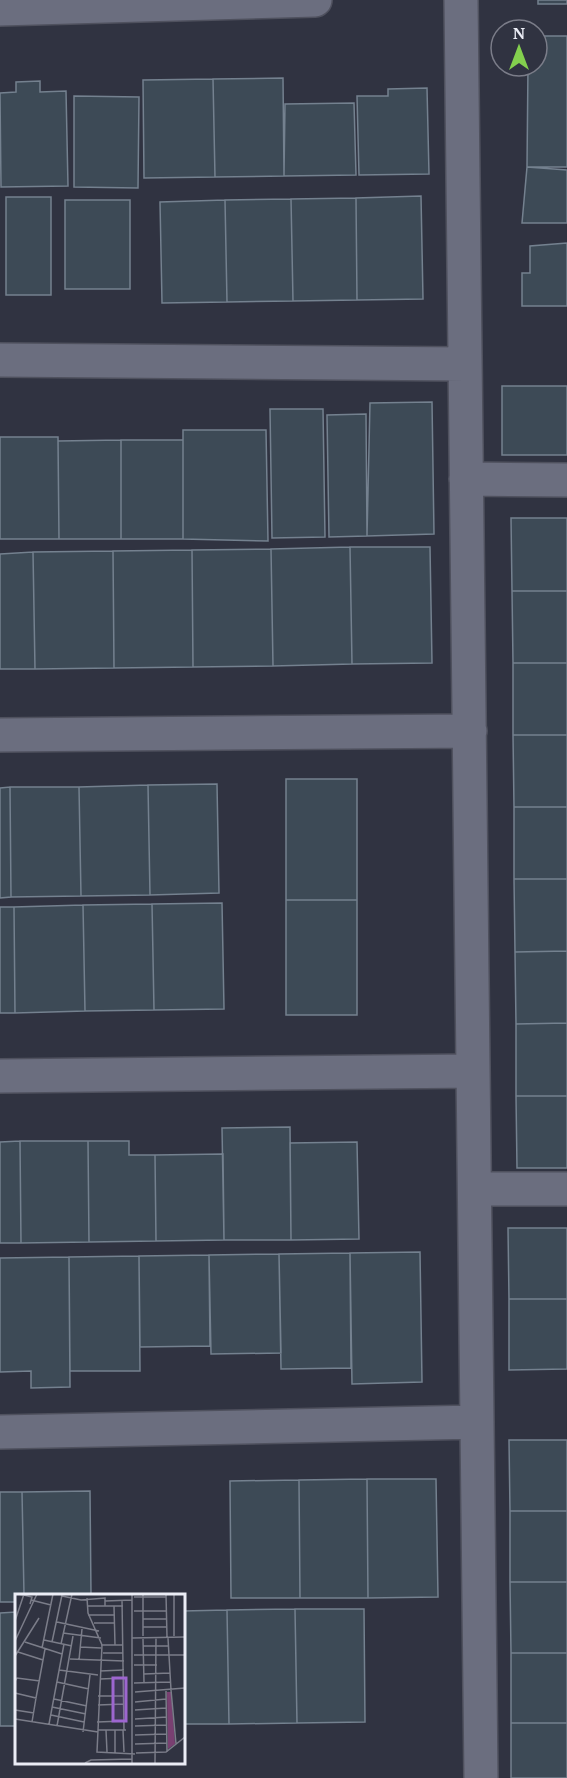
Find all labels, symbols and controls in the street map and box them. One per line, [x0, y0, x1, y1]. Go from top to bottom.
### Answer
north arrow [489, 18, 549, 78]
text: N [513, 22, 525, 44]
inset map [15, 1594, 184, 1763]

